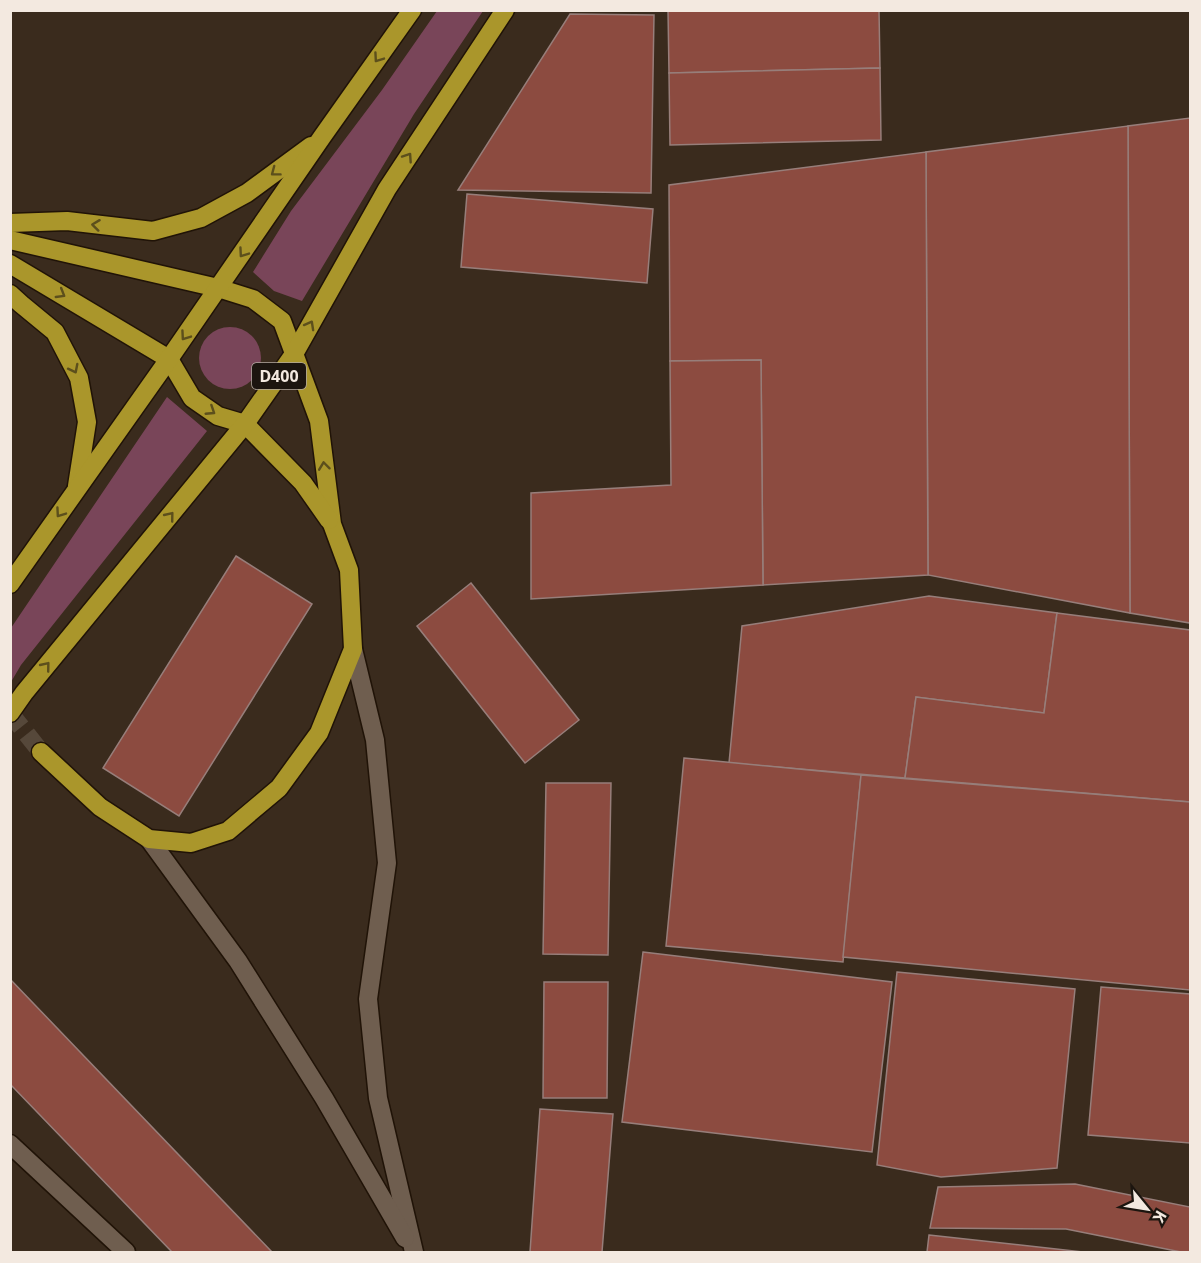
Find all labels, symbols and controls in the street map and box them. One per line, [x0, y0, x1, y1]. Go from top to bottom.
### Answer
one-way arrow [374, 52, 385, 63]
one-way arrow [401, 153, 413, 163]
one-way arrow [271, 165, 282, 176]
one-way arrow [91, 219, 100, 231]
one-way arrow [239, 246, 250, 257]
one-way arrow [55, 286, 65, 298]
one-way arrow [303, 321, 314, 331]
one-way arrow [181, 330, 192, 341]
one-way arrow [67, 363, 78, 373]
road number: D400 [252, 363, 306, 389]
one-way arrow [204, 404, 215, 415]
one-way arrow [319, 461, 331, 470]
one-way arrow [56, 506, 67, 517]
one-way arrow [162, 512, 173, 523]
one-way arrow [39, 662, 50, 673]
north arrow [1117, 1179, 1177, 1239]
text: K [1148, 1206, 1172, 1227]

